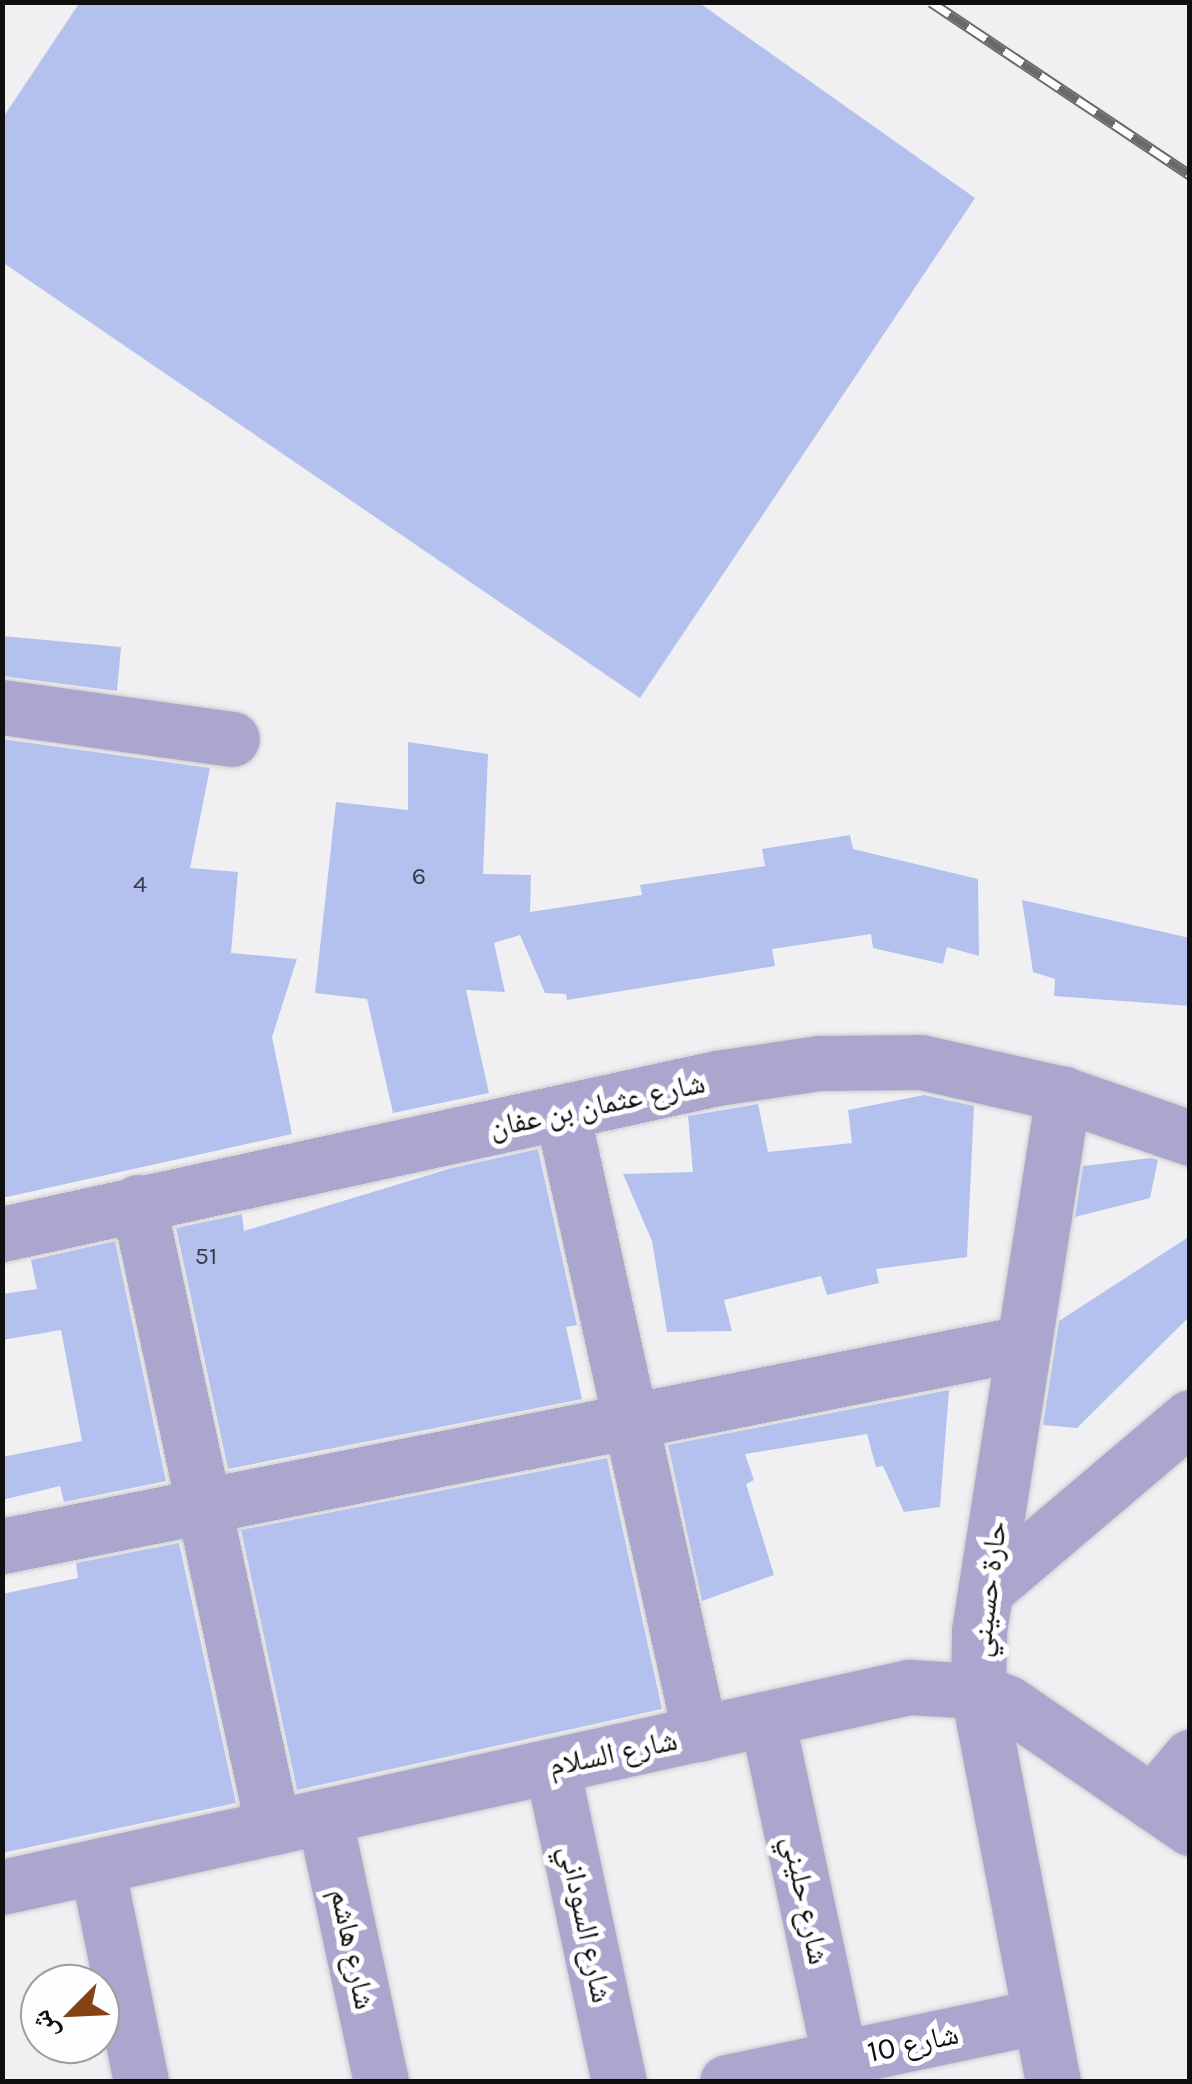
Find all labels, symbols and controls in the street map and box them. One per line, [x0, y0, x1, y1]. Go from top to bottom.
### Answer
house number: 6 [412, 861, 426, 891]
house number: 4 [133, 869, 147, 899]
street label: شارع عثمان بن عفان [486, 1065, 708, 1145]
house number: 51 [195, 1241, 217, 1271]
street label: حارة حسيني [962, 1519, 1014, 1659]
street label: شارع السلام [545, 1722, 681, 1784]
street label: شارع حليني [775, 1832, 837, 1968]
street label: شارع السوداني [552, 1842, 620, 2006]
street label: شارع هاشم [323, 1885, 383, 2013]
north arrow [20, 1964, 120, 2064]
text: ش [23, 2005, 65, 2046]
street label: شارع 10 [864, 2016, 962, 2070]

